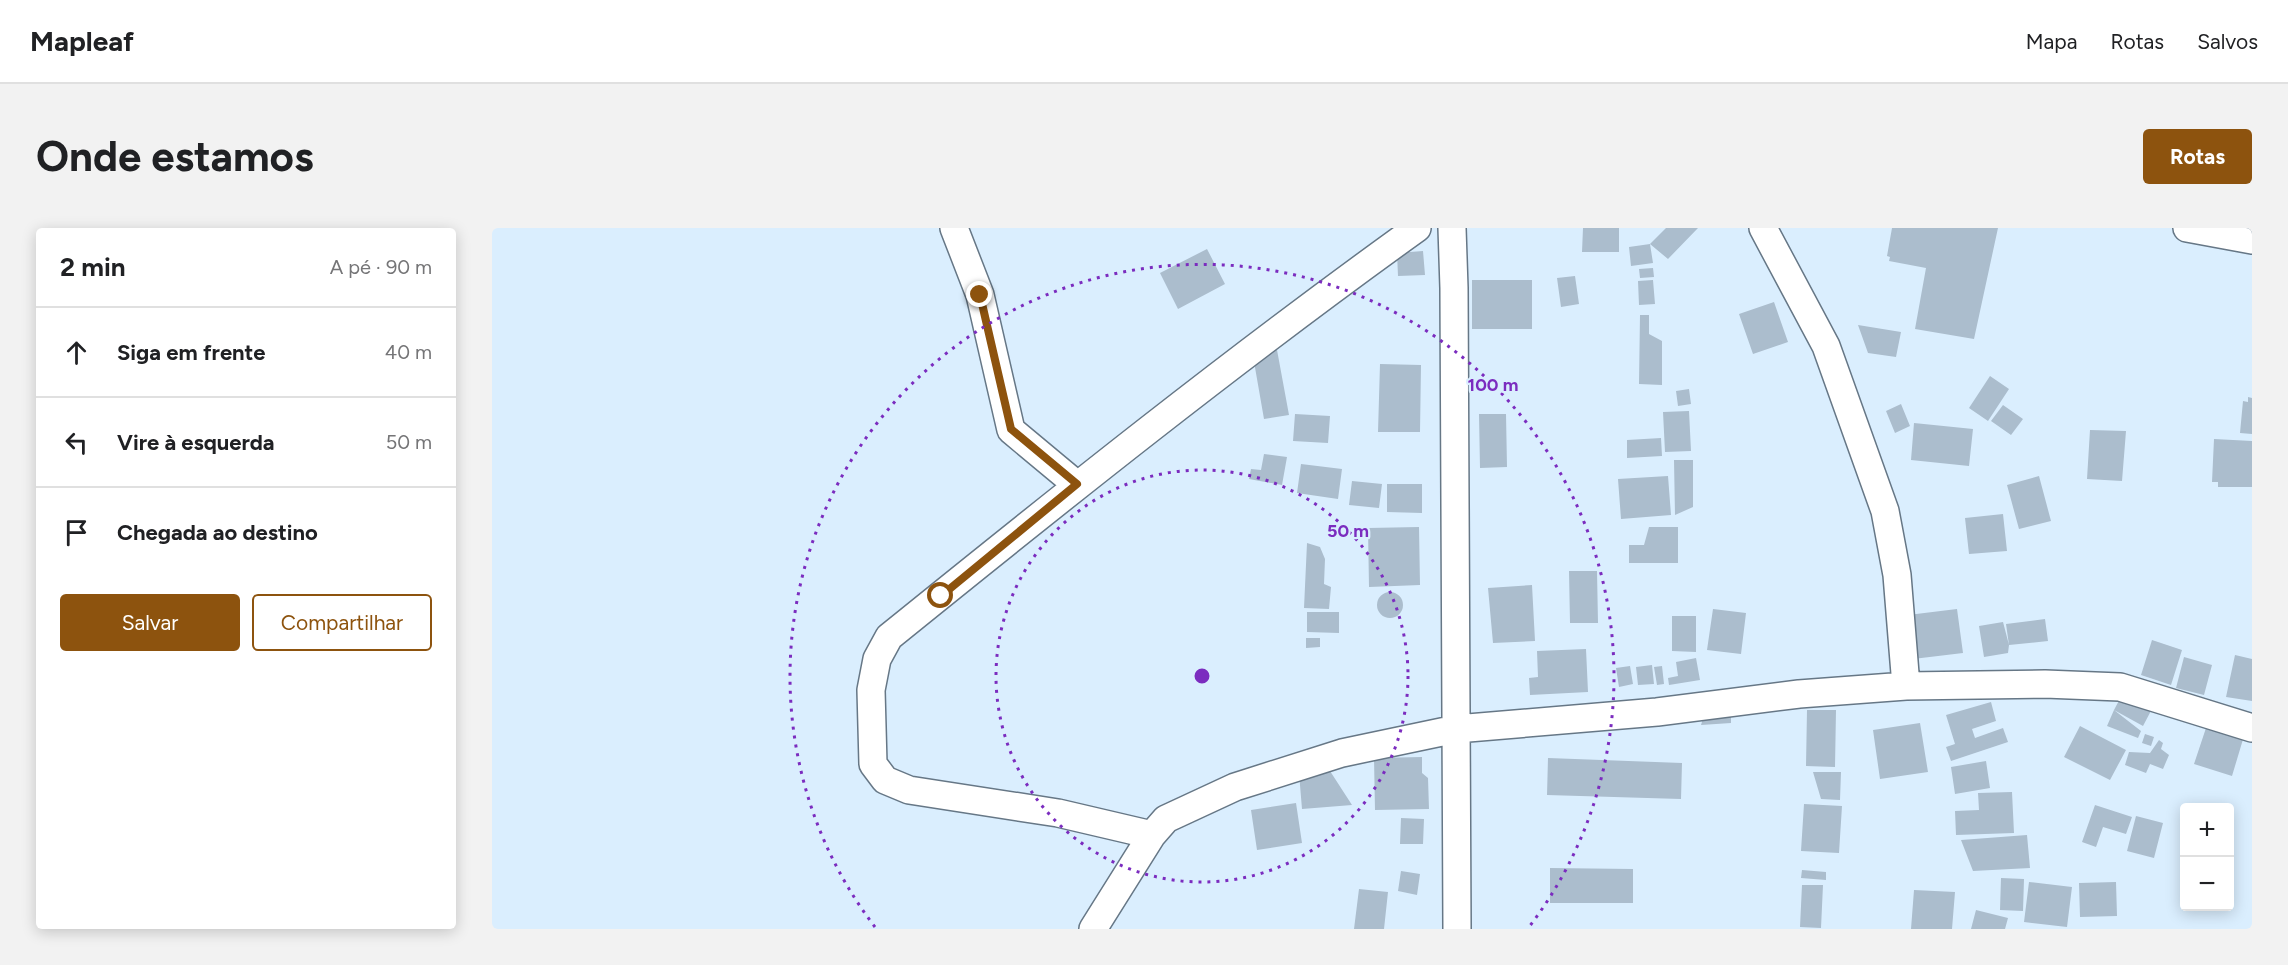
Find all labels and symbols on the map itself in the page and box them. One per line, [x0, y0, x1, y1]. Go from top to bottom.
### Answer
route end [966, 281, 992, 307]
text: 100 m [1468, 374, 1518, 396]
text: 50 m [1327, 520, 1369, 542]
route start [927, 582, 953, 608]
centre of rings [1192, 666, 1212, 686]

